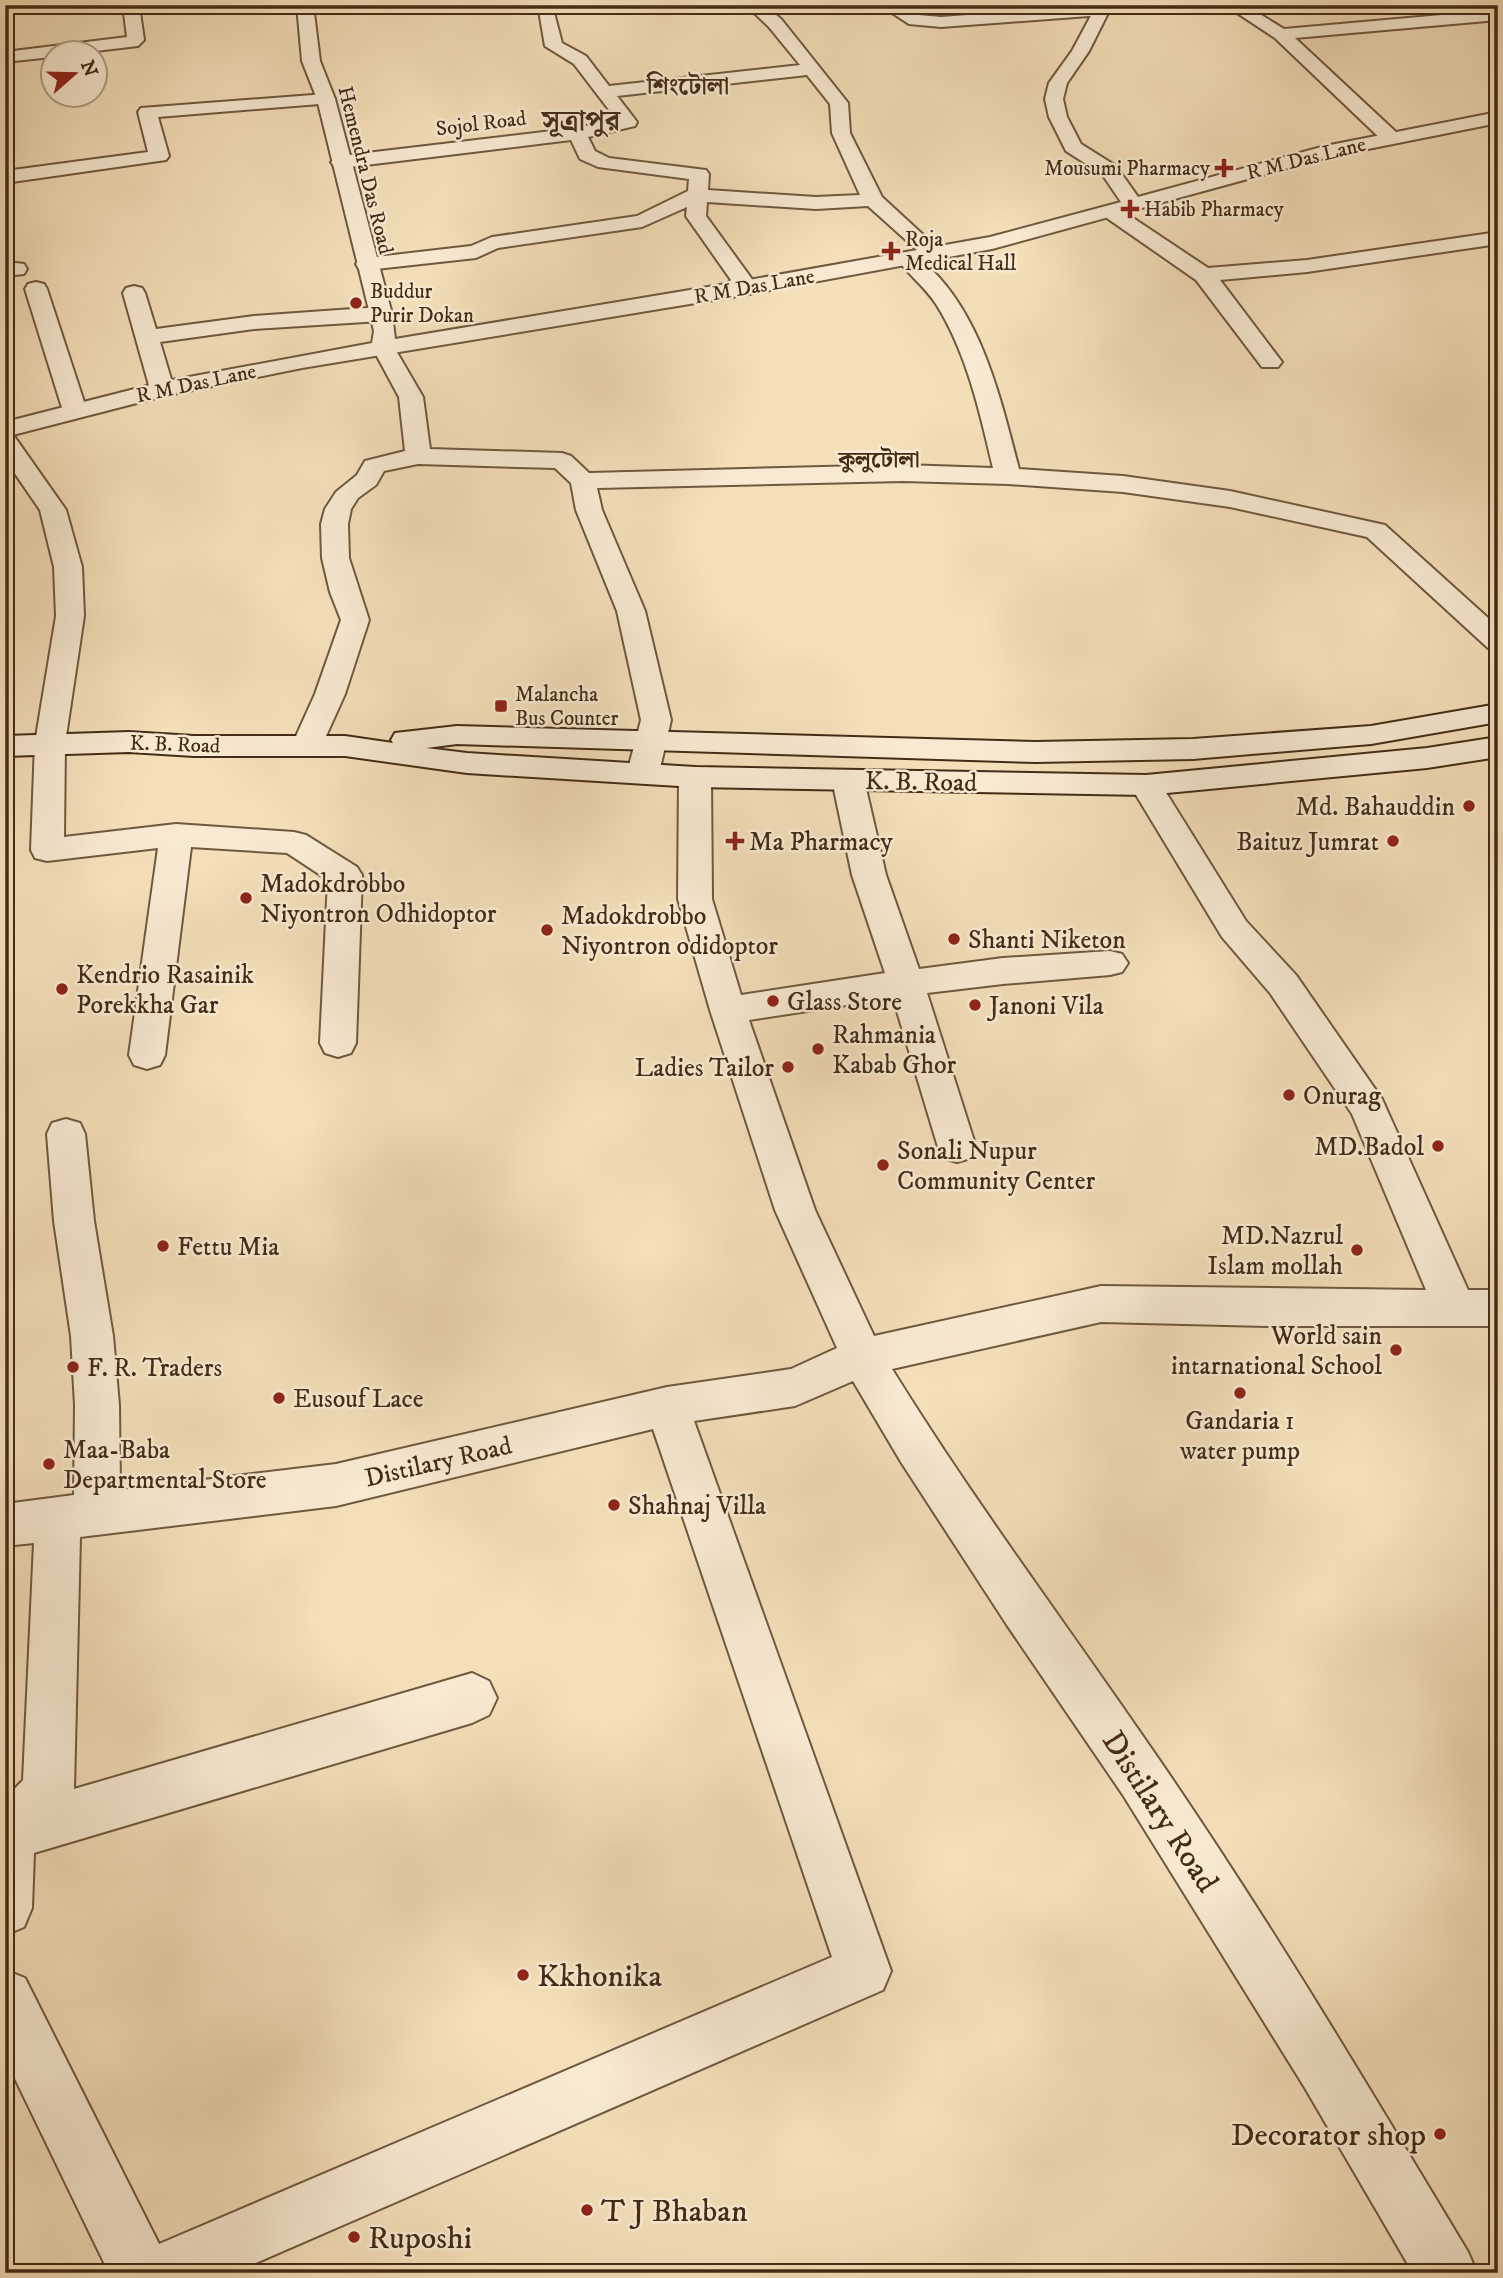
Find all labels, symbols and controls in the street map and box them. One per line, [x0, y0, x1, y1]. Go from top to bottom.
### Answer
north arrow [38, 38, 108, 108]
text: N [75, 57, 102, 80]
district label: শিংটোলা [646, 71, 729, 102]
street label: Hemendra Das Road [332, 83, 399, 258]
district label: সূত্রাপুর [541, 104, 622, 139]
street label: Sojol Road [435, 105, 528, 142]
street label: R M Das Lane [1244, 132, 1369, 186]
place label: Mousumi Pharmacy [1044, 156, 1211, 182]
marker: Mousumi Pharmacy [1216, 160, 1232, 176]
place label: Habib Pharmacy [1144, 197, 1285, 223]
marker: Habib Pharmacy [1122, 201, 1138, 217]
place label: Roja Medical Hall [905, 227, 1017, 277]
marker: Roja Medical Hall [883, 243, 899, 259]
street label: R M Das Lane [692, 264, 817, 310]
place label: Buddur Purir Dokan [370, 279, 474, 329]
marker: Buddur Purir Dokan [348, 295, 364, 311]
street label: R M Das Lane [134, 359, 259, 409]
district label: কুলুটোলা [837, 446, 920, 475]
place label: Malancha Bus Counter [515, 682, 619, 732]
marker: Malancha Bus Counter [493, 698, 509, 714]
street label: K. B. Road [129, 730, 221, 760]
street label: K. B. Road [865, 765, 977, 800]
place label: Md. Bahauddin [1296, 791, 1455, 824]
marker: Md. Bahauddin [1461, 798, 1477, 814]
place label: Ma Pharmacy [749, 826, 894, 859]
place label: Baituz Jumrat [1236, 826, 1379, 859]
marker: Ma Pharmacy [727, 833, 743, 849]
marker: Baituz Jumrat [1385, 833, 1401, 849]
place label: Madokdrobbo Niyontron Odhidoptor [260, 868, 497, 931]
marker: Madokdrobbo Niyontron Odhidoptor [238, 890, 254, 906]
place label: Madokdrobbo Niyontron odidoptor [561, 900, 778, 963]
marker: Madokdrobbo Niyontron odidoptor [539, 922, 555, 938]
place label: Shanti Niketon [968, 924, 1126, 957]
marker: Shanti Niketon [946, 931, 962, 947]
place label: Kendrio Rasainik Porekkha Gar [76, 959, 254, 1022]
marker: Kendrio Rasainik Porekkha Gar [54, 981, 70, 997]
place label: Glass Store [787, 986, 902, 1019]
place label: Janoni Vila [987, 990, 1104, 1023]
marker: Glass Store [765, 993, 781, 1009]
marker: Janoni Vila [967, 997, 983, 1013]
place label: Rahmania Kabab Ghor [832, 1019, 957, 1082]
marker: Rahmania Kabab Ghor [810, 1041, 826, 1057]
place label: Ladies Tailor [634, 1052, 774, 1085]
marker: Ladies Tailor [780, 1059, 796, 1075]
place label: Onurag [1303, 1080, 1381, 1113]
marker: Onurag [1281, 1087, 1297, 1103]
place label: MD.Badol [1314, 1131, 1424, 1164]
place label: Sonali Nupur Community Center [897, 1135, 1095, 1198]
marker: MD.Badol [1430, 1138, 1446, 1154]
marker: Sonali Nupur Community Center [875, 1157, 891, 1173]
place label: MD.Nazrul Islam mollah [1207, 1220, 1343, 1283]
place label: Fettu Mia [177, 1231, 279, 1264]
marker: Fettu Mia [155, 1238, 171, 1254]
marker: MD.Nazrul Islam mollah [1349, 1242, 1365, 1258]
place label: World sain intarnational School [1171, 1320, 1382, 1383]
marker: World sain intarnational School [1388, 1342, 1404, 1358]
place label: F. R. Traders [87, 1352, 222, 1385]
marker: F. R. Traders [65, 1359, 81, 1375]
place label: Eusouf Lace [293, 1383, 423, 1416]
marker: Gandaria 1 water pump [1232, 1385, 1248, 1401]
marker: Eusouf Lace [271, 1390, 287, 1406]
place label: Gandaria 1 water pump [1179, 1405, 1300, 1468]
street label: Distilary Road [362, 1430, 515, 1495]
place label: Maa-Baba Departmental Store [63, 1434, 267, 1497]
marker: Maa-Baba Departmental Store [41, 1456, 57, 1472]
place label: Shahnaj Villa [628, 1490, 766, 1523]
marker: Shahnaj Villa [606, 1497, 622, 1513]
street label: Distilary Road [1092, 1724, 1226, 1900]
place label: Kkhonika [537, 1957, 662, 1997]
marker: Kkhonika [515, 1967, 531, 1983]
place label: Decorator shop [1231, 2116, 1426, 2156]
marker: Decorator shop [1432, 2126, 1448, 2142]
place label: T J Bhaban [601, 2192, 748, 2232]
marker: T J Bhaban [579, 2202, 595, 2218]
place label: Ruposhi [368, 2219, 472, 2259]
marker: Ruposhi [346, 2229, 362, 2245]

